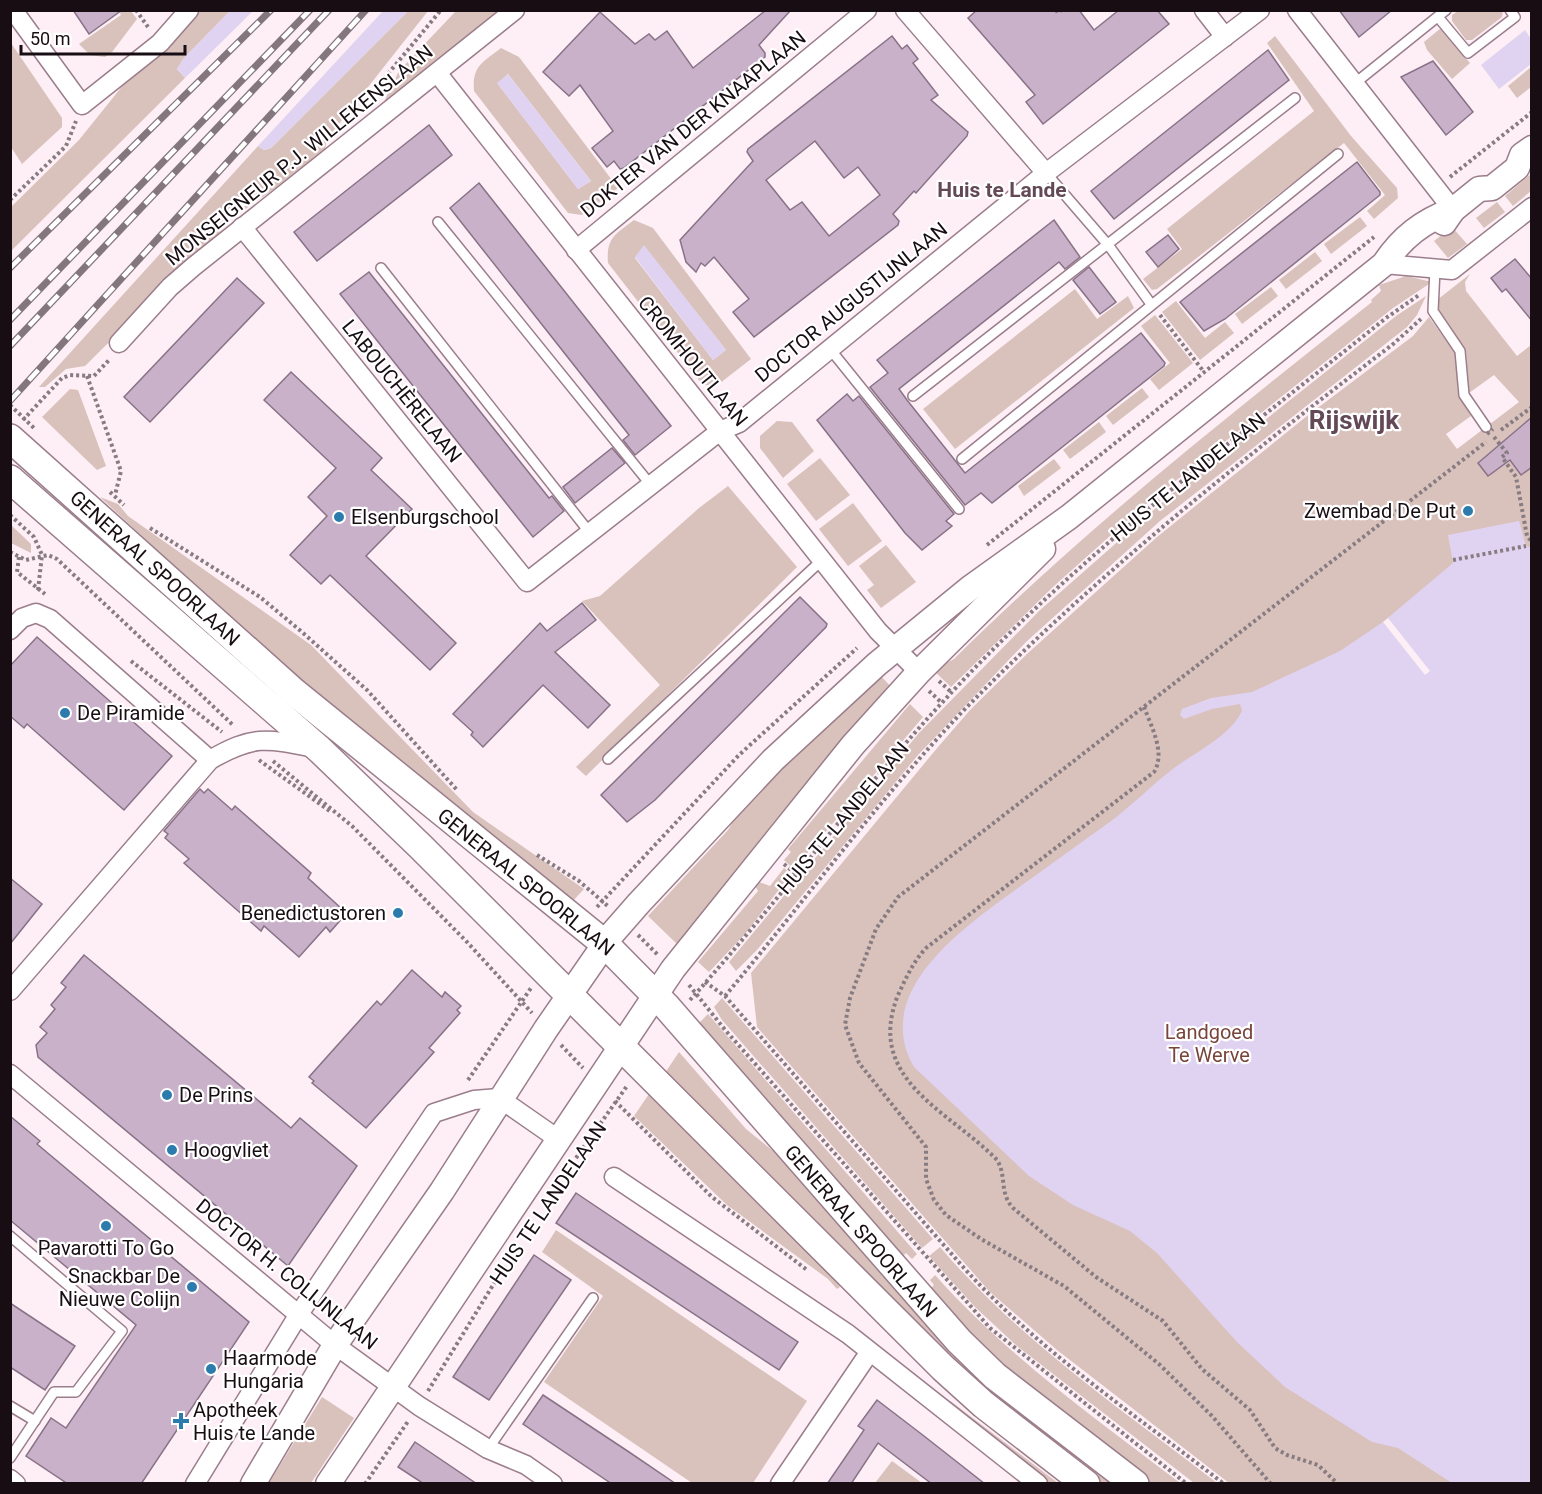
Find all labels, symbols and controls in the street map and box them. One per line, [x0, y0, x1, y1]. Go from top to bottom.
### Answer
scale bar [21, 18, 184, 56]
street label: DOKTER VAN DER KNAAPLAAN [575, 26, 811, 222]
text: 50 m [30, 28, 70, 49]
street label: MONSEIGNEUR P.J. WILLEKENSLAAN [160, 40, 438, 270]
district label: Huis te Lande [937, 178, 1067, 202]
street label: DOCTOR AUGUSTIJNLAAN [750, 217, 952, 387]
street label: CROMHOUTLAAN [633, 291, 753, 431]
street label: LABOUCHÈRELAAN [337, 315, 467, 467]
district label: Rijswijk [1309, 405, 1400, 435]
street label: HUIS TE LANDELAAN [1106, 407, 1270, 547]
street label: GENERAAL SPOORLAAN [65, 485, 245, 651]
place label: Zwembad De Put [1304, 499, 1456, 523]
marker: Zwembad De Put [1461, 504, 1475, 518]
place label: Elsenburgschool [351, 505, 499, 529]
marker: Elsenburgschool [332, 510, 346, 524]
place label: De Piramide [77, 701, 185, 725]
marker: De Piramide [58, 706, 72, 720]
street label: HUIS TE LANDELAAN [772, 737, 914, 899]
street label: GENERAAL SPOORLAAN [433, 803, 619, 961]
place label: Benedictustoren [241, 901, 386, 925]
marker: Benedictustoren [391, 906, 405, 920]
park label: Landgoed Te Werve [1165, 1020, 1253, 1067]
place label: De Prins [179, 1083, 253, 1107]
marker: De Prins [160, 1088, 174, 1102]
street label: HUIS TE LANDELAAN [485, 1117, 611, 1289]
place label: Hoogvliet [184, 1138, 269, 1162]
street label: GENERAAL SPOORLAAN [780, 1140, 942, 1322]
marker: Hoogvliet [165, 1143, 179, 1157]
street label: DOCTOR H. COLIJNLAAN [191, 1193, 383, 1355]
marker: Pavarotti To Go [99, 1219, 113, 1233]
place label: Pavarotti To Go [38, 1236, 174, 1260]
place label: Snackbar De Nieuwe Colijn [59, 1264, 180, 1311]
marker: Snackbar De Nieuwe Colijn [185, 1280, 199, 1294]
place label: Haarmode Hungaria [223, 1346, 317, 1393]
marker: Haarmode Hungaria [204, 1362, 218, 1376]
place label: Apotheek Huis te Lande [193, 1398, 315, 1445]
marker: Apotheek Huis te Lande [174, 1414, 188, 1428]

